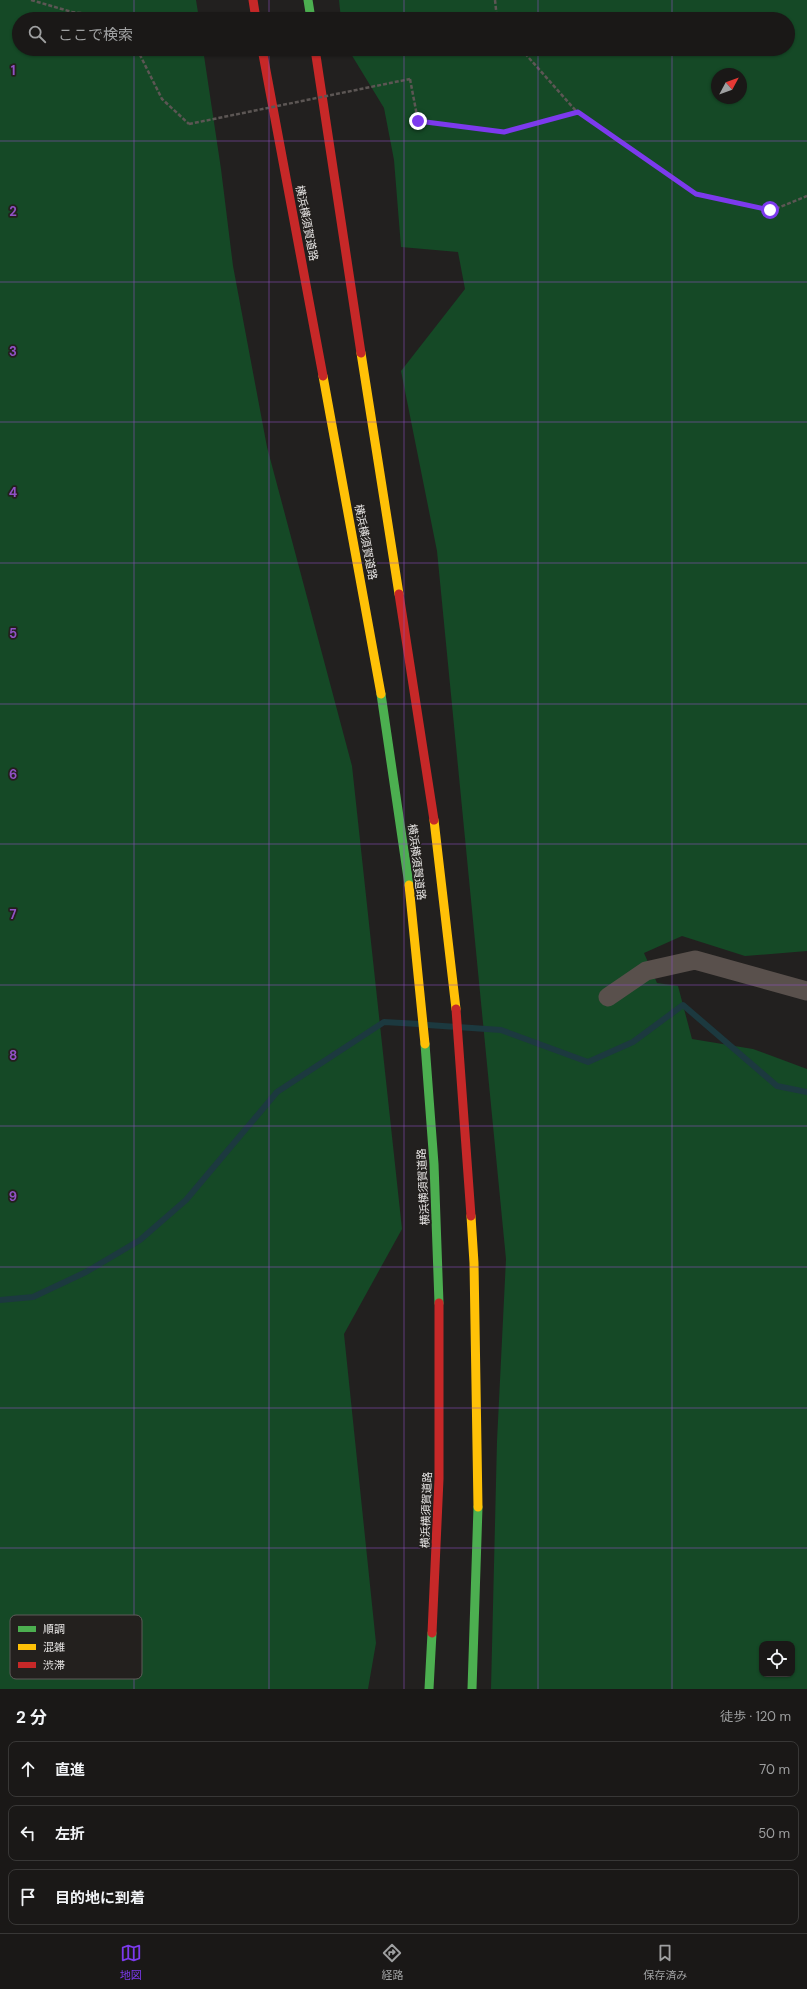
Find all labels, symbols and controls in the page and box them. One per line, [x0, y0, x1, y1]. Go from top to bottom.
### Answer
search box [12, 12, 795, 56]
icon: search [26, 23, 48, 45]
text: ここで検索 [58, 25, 133, 45]
text: 1 [11, 62, 15, 79]
north arrow [711, 68, 747, 104]
route end [409, 112, 427, 130]
street label: 横浜横須賀道路 [293, 184, 321, 262]
route start [761, 201, 779, 219]
text: 2 [9, 203, 17, 220]
text: 3 [9, 343, 17, 360]
text: 4 [9, 484, 17, 501]
street label: 横浜横須賀道路 [352, 503, 380, 581]
text: 5 [9, 625, 17, 642]
text: 6 [9, 766, 17, 783]
street label: 横浜横須賀道路 [405, 823, 429, 901]
text: 7 [10, 906, 17, 923]
text: 8 [9, 1047, 17, 1064]
street label: 横浜横須賀道路 [414, 1148, 432, 1226]
text: 9 [9, 1188, 17, 1205]
street label: 横浜横須賀道路 [418, 1471, 434, 1549]
legend [10, 1615, 142, 1679]
text: 順調 [43, 1622, 65, 1636]
text: 混雑 [43, 1640, 65, 1654]
map controls [759, 1641, 795, 1677]
button: locate [759, 1641, 795, 1677]
text: 渋滞 [43, 1658, 65, 1672]
text: 2 分 [16, 1706, 47, 1728]
text: 徒歩 · 120 m [720, 1708, 791, 1725]
icon: ahead [17, 1758, 39, 1780]
text: 直進 [55, 1760, 85, 1780]
text: 70 m [759, 1761, 790, 1778]
icon: left [17, 1822, 39, 1844]
text: 左折 [55, 1824, 85, 1844]
text: 50 m [758, 1825, 790, 1842]
icon: arrive [17, 1886, 39, 1908]
text: 目的地に到着 [55, 1888, 145, 1908]
tab: 地図 [120, 1942, 142, 1982]
tab: 経路 [381, 1942, 403, 1982]
tab: 保存済み [643, 1942, 687, 1982]

